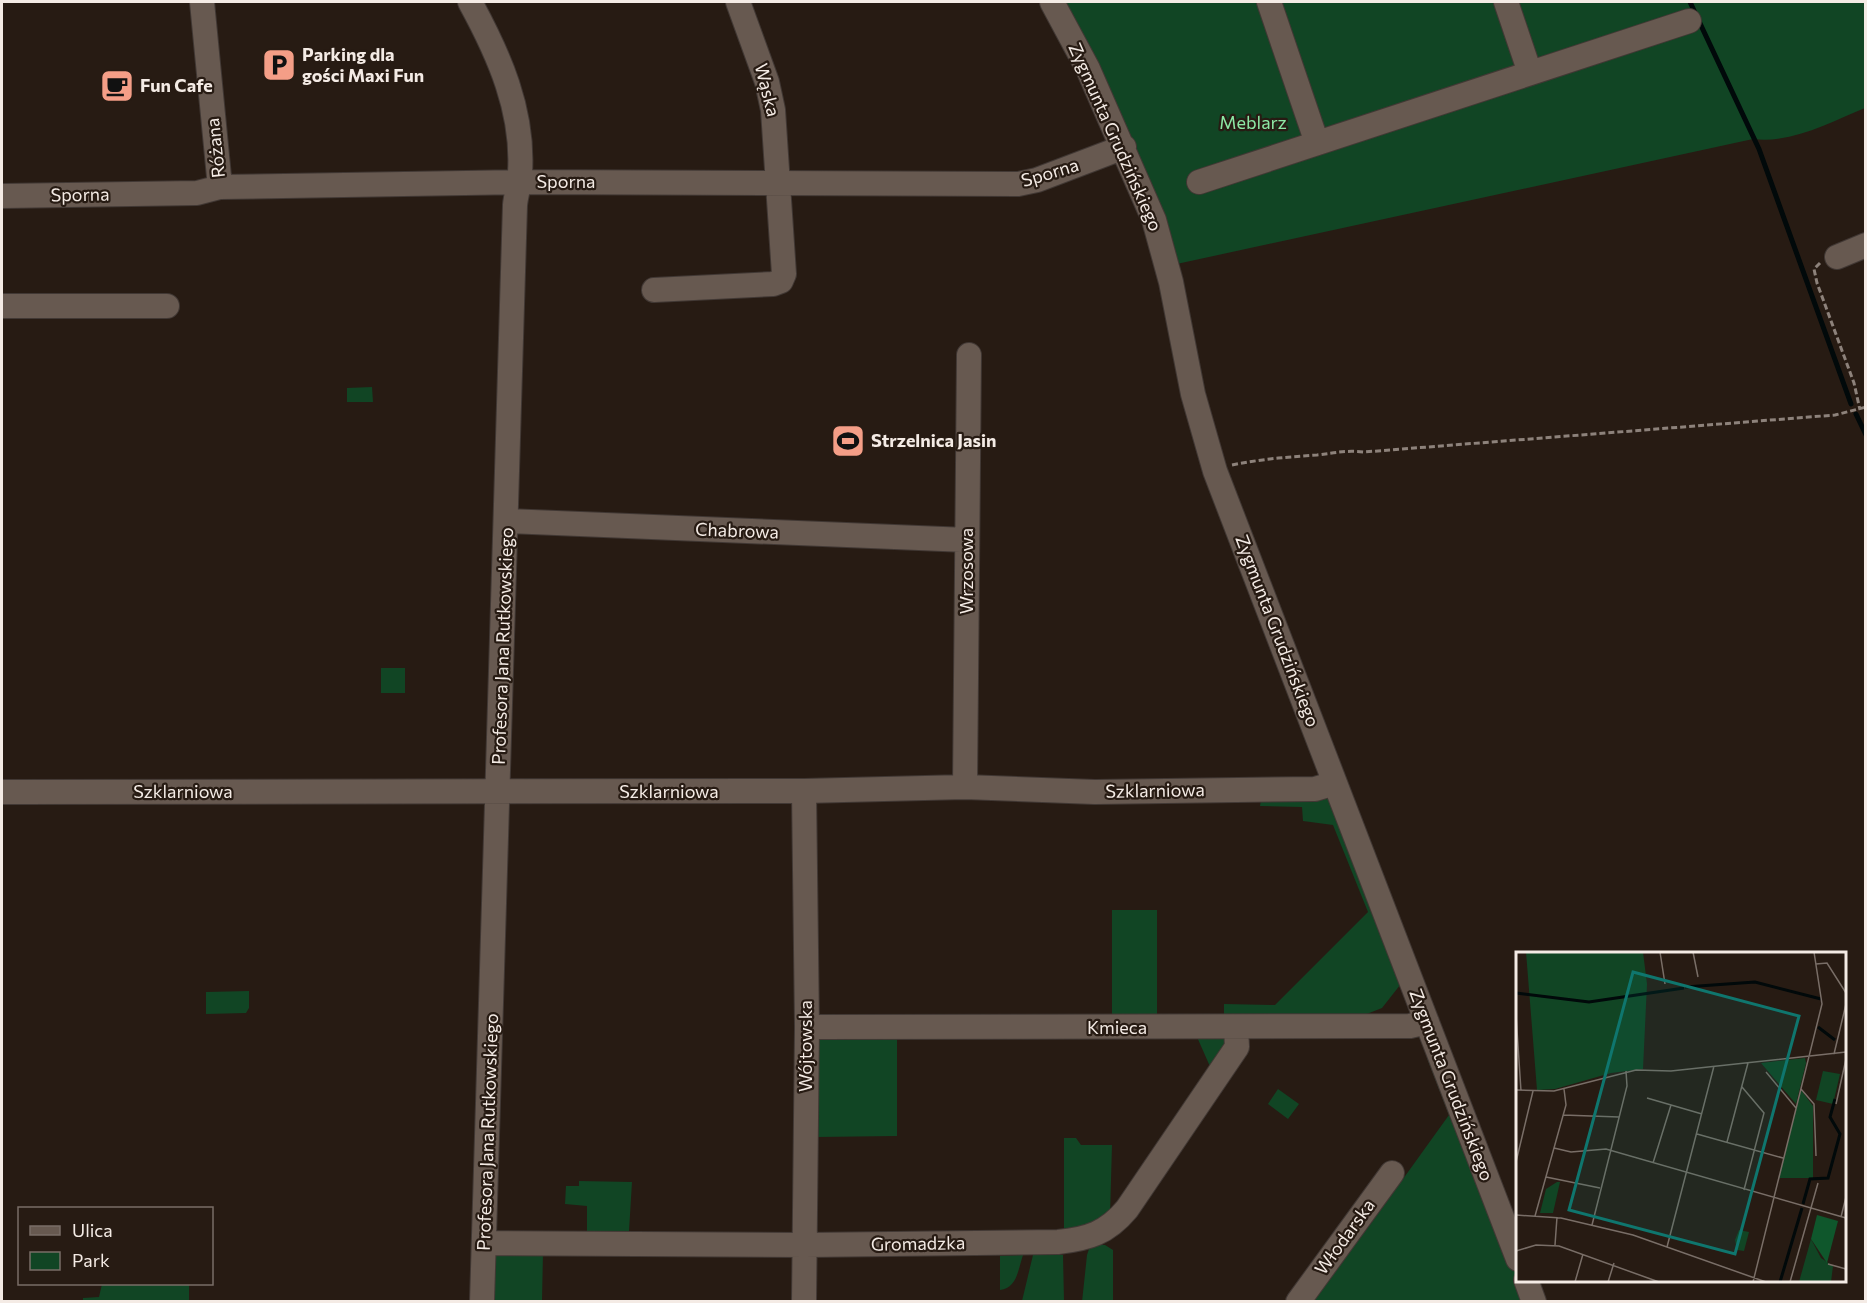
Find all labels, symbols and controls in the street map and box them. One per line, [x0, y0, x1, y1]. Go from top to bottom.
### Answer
street label: Zygmunta Grudzińskiego [1064, 39, 1167, 234]
place label: Parking dla gości Maxi Fun [302, 43, 424, 86]
parking icon: Parking dla gości Maxi Fun [261, 47, 297, 83]
street label: Wąska [751, 61, 785, 119]
cafe icon: Fun Cafe [99, 68, 135, 104]
place label: Fun Cafe [140, 74, 213, 96]
park label: Meblarz [1219, 111, 1287, 133]
street label: Różana [201, 117, 229, 179]
street label: Sporna [1018, 153, 1081, 191]
street label: Sporna [537, 170, 595, 192]
street label: Sporna [50, 182, 110, 206]
sports icon: Strzelnica Jasin [830, 423, 866, 459]
place label: Strzelnica Jasin [871, 429, 996, 451]
street label: Chabrowa [695, 518, 779, 542]
street label: Profesora Jana Rutkowskiego [487, 527, 517, 765]
street label: Wrzosowa [955, 528, 977, 614]
street label: Zygmunta Grudzińskiego [1231, 532, 1325, 730]
street label: Szklarniowa [1105, 778, 1205, 802]
street label: Szklarniowa [133, 780, 233, 802]
street label: Szklarniowa [619, 780, 719, 802]
inset map [1516, 952, 1846, 1282]
street label: Zygmunta Grudzińskiego [1405, 986, 1499, 1184]
street label: Wójtowska [794, 1000, 816, 1092]
street label: Profesora Jana Rutkowskiego [472, 1013, 502, 1251]
street label: Kmieca [1087, 1016, 1147, 1038]
street label: Włodarska [1309, 1194, 1379, 1279]
legend [18, 1207, 213, 1285]
text: Ulica [72, 1219, 113, 1241]
street label: Gromadzka [871, 1231, 965, 1255]
text: Park [72, 1249, 110, 1271]

